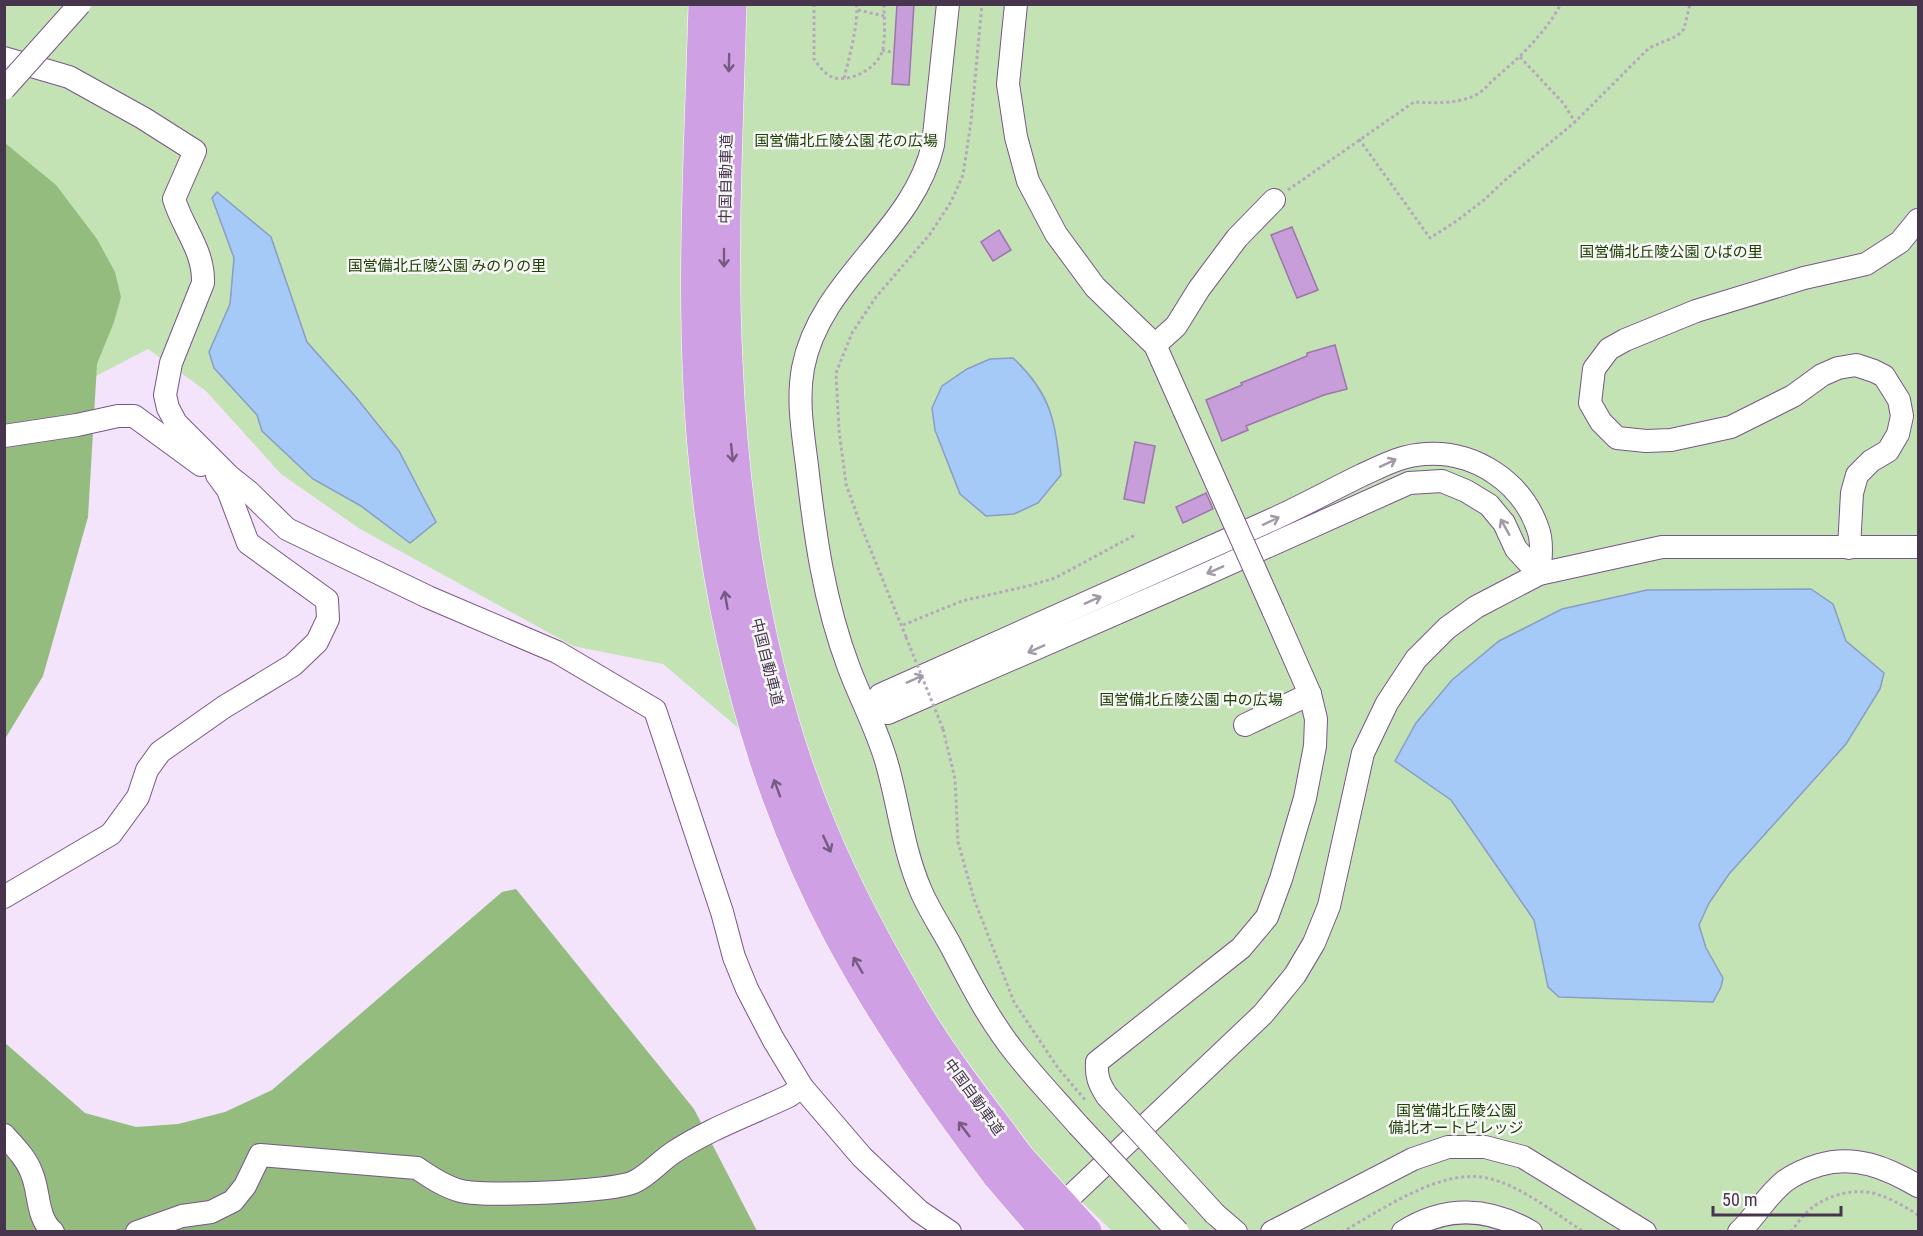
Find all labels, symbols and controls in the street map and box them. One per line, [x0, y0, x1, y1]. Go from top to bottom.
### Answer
one-way arrow [723, 52, 734, 72]
park label: 国営備北丘陵公園 花の広場 [754, 132, 938, 150]
street label: 中国自動車道 [716, 134, 736, 224]
park label: 国営備北丘陵公園 ひばの里 [1579, 243, 1763, 261]
one-way arrow [718, 247, 730, 267]
park label: 国営備北丘陵公園 みのりの里 [348, 257, 546, 275]
one-way arrow [726, 442, 737, 462]
one-way arrow [1378, 457, 1396, 469]
one-way arrow [1261, 514, 1279, 526]
one-way arrow [1499, 519, 1511, 536]
one-way arrow [1206, 565, 1224, 577]
one-way arrow [720, 591, 731, 610]
one-way arrow [1083, 594, 1101, 606]
street label: 中国自動車道 [747, 616, 787, 708]
one-way arrow [1028, 644, 1046, 655]
one-way arrow [905, 673, 923, 685]
park label: 国営備北丘陵公園 中の広場 [1099, 691, 1283, 709]
one-way arrow [771, 779, 782, 798]
one-way arrow [822, 835, 834, 853]
one-way arrow [852, 957, 864, 974]
street label: 中国自動車道 [940, 1055, 1008, 1139]
park label: 国営備北丘陵公園 備北オートビレッジ [1388, 1102, 1524, 1137]
one-way arrow [957, 1121, 970, 1137]
scale bar [1713, 1179, 1840, 1217]
text: 50 m [1722, 1189, 1757, 1210]

